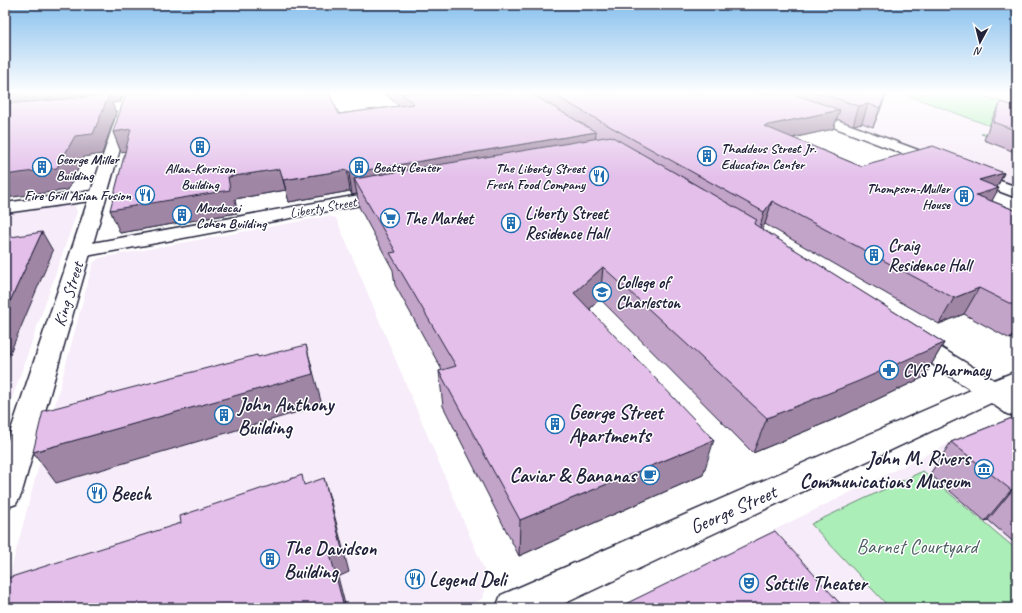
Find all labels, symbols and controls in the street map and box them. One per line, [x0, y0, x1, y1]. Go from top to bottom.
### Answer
north arrow [960, 22, 1000, 62]
text: N [972, 44, 983, 59]
building icon: Allan-Kerrison Building [189, 136, 211, 158]
place label: Thaddeus Street Jr. Education Center [721, 140, 816, 173]
building icon: Thaddeus Street Jr. Education Center [696, 145, 718, 167]
place label: George Miller Building [56, 151, 121, 184]
building icon: George Miller Building [31, 156, 53, 178]
building icon: Beatty Center [348, 156, 370, 178]
place label: Beatty Center [373, 159, 442, 176]
place label: Allan-Kerrison Building [165, 160, 235, 193]
place label: The Liberty Street Fresh Food Company [486, 160, 587, 193]
restaurant icon: The Liberty Street Fresh Food Company [588, 165, 610, 187]
place label: Thompson-Muller House [867, 180, 952, 213]
restaurant icon: Fire Grill Asian Fusion [134, 184, 156, 206]
building icon: Thompson-Muller House [953, 185, 975, 207]
place label: Fire Grill Asian Fusion [24, 187, 132, 204]
street label: Liberty Street [288, 193, 359, 222]
place label: Mordecai Cohen Building [196, 199, 267, 232]
place label: Liberty Street Residence Hall [525, 203, 611, 244]
building icon: Mordecai Cohen Building [171, 204, 193, 226]
supermarket icon: The Market [379, 207, 401, 229]
place label: The Market [404, 208, 475, 229]
building icon: Liberty Street Residence Hall [500, 212, 522, 234]
place label: Craig Residence Hall [888, 235, 974, 276]
building icon: Craig Residence Hall [863, 244, 885, 266]
street label: King Street [49, 257, 89, 329]
place label: College of Charleston [616, 272, 681, 313]
school or university icon: College of Charleston [591, 281, 613, 303]
pharmacy icon: CVS Pharmacy [878, 359, 900, 381]
place label: CVS Pharmacy [903, 360, 991, 381]
place label: John Anthony Building [236, 392, 336, 440]
place label: George Street Apartments [569, 400, 665, 448]
building icon: John Anthony Building [213, 404, 235, 426]
building icon: George Street Apartments [544, 413, 566, 435]
place label: John M. Rivers Communications Museum [800, 446, 972, 494]
museum icon: John M. Rivers Communications Museum [973, 458, 995, 480]
place label: Caviar & Bananas [510, 463, 638, 488]
cafe icon: Caviar & Bananas [639, 464, 661, 486]
street label: George Street [686, 478, 783, 540]
place label: Beech [111, 481, 152, 506]
restaurant icon: Beech [86, 482, 108, 504]
park label: Barnet Courtyard [857, 534, 981, 559]
place label: The Davidson Building [284, 536, 377, 584]
building icon: The Davidson Building [259, 548, 281, 570]
place label: Legend Deli [429, 567, 509, 592]
restaurant icon: Legend Deli [404, 568, 426, 590]
place label: Sottile Theater [763, 571, 869, 596]
theatre icon: Sottile Theater [738, 572, 760, 594]

